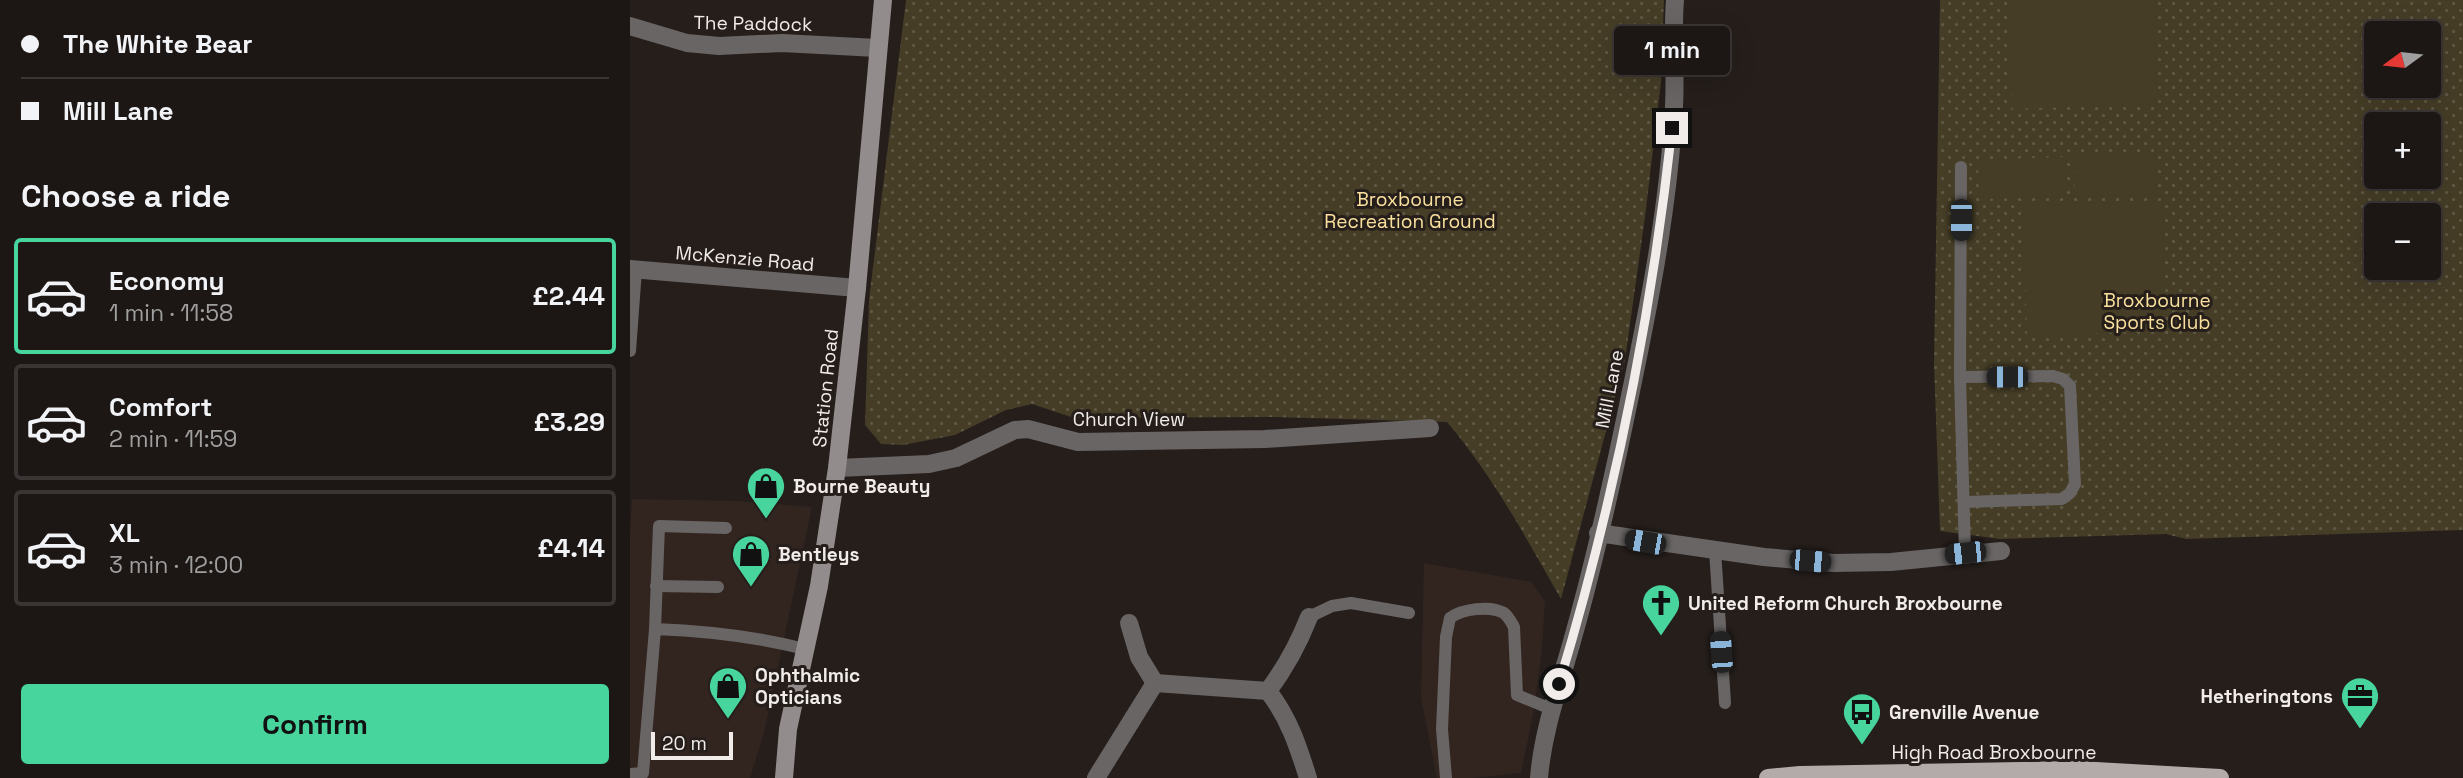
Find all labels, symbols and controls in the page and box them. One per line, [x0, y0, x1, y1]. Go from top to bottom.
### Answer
street label: The Paddock [693, 10, 813, 37]
north arrow [2364, 21, 2441, 98]
map controls [2364, 21, 2441, 280]
callout: 1 min [1614, 26, 1730, 76]
text: The White Bear [63, 27, 253, 61]
text: 1 min [1644, 35, 1700, 65]
text: Mill Lane [63, 94, 173, 128]
route end [1656, 112, 1688, 144]
button: + [2364, 112, 2441, 189]
text: Choose a ride [21, 176, 231, 216]
park label: Broxbourne Recreation Ground [1324, 187, 1496, 234]
car [1951, 199, 1972, 241]
button: − [2364, 203, 2441, 280]
street label: McKenzie Road [675, 240, 815, 277]
text: Economy [109, 264, 225, 298]
icon: car [25, 265, 88, 328]
text: £2.44 [532, 279, 605, 313]
park label: Broxbourne Sports Club [2103, 288, 2211, 335]
text: 1 min · 11:58 [109, 298, 233, 328]
street label: Station Road [807, 328, 844, 449]
street label: Mill Lane [1590, 348, 1629, 430]
car [1987, 367, 2029, 388]
text: Comfort [109, 390, 212, 424]
icon: car [25, 391, 88, 454]
text: £3.29 [533, 405, 605, 439]
street label: Church View [1073, 407, 1185, 432]
text: 2 min · 11:59 [109, 424, 237, 454]
shop icon: Bourne Beauty [745, 465, 787, 520]
place label: Bourne Beauty [793, 474, 930, 499]
text: XL [109, 516, 140, 550]
icon: car [25, 517, 88, 580]
car [1623, 528, 1668, 556]
text: £4.14 [537, 531, 605, 565]
shop icon: Bentleys [730, 533, 772, 588]
car [1944, 540, 1987, 566]
place label: Bentleys [778, 542, 859, 567]
car [1789, 549, 1832, 573]
text: 3 min · 12:00 [109, 550, 243, 580]
church icon: United Reform Church Broxbourne [1640, 582, 1682, 637]
place label: United Reform Church Broxbourne [1688, 591, 2003, 616]
car [1710, 630, 1733, 674]
place label: Ophthalmic Opticians [755, 663, 860, 710]
shop icon: Ophthalmic Opticians [707, 665, 749, 720]
route start [1543, 668, 1575, 700]
office icon: Hetheringtons [2339, 675, 2381, 730]
button: Confirm [21, 684, 609, 764]
place label: Hetheringtons [2201, 684, 2333, 709]
bus stop icon: Grenville Avenue [1841, 691, 1883, 746]
place label: Grenville Avenue [1889, 700, 2040, 725]
scale bar [651, 729, 733, 761]
text: 20 m [662, 731, 707, 756]
street label: High Road Broxbourne [1892, 740, 2096, 765]

